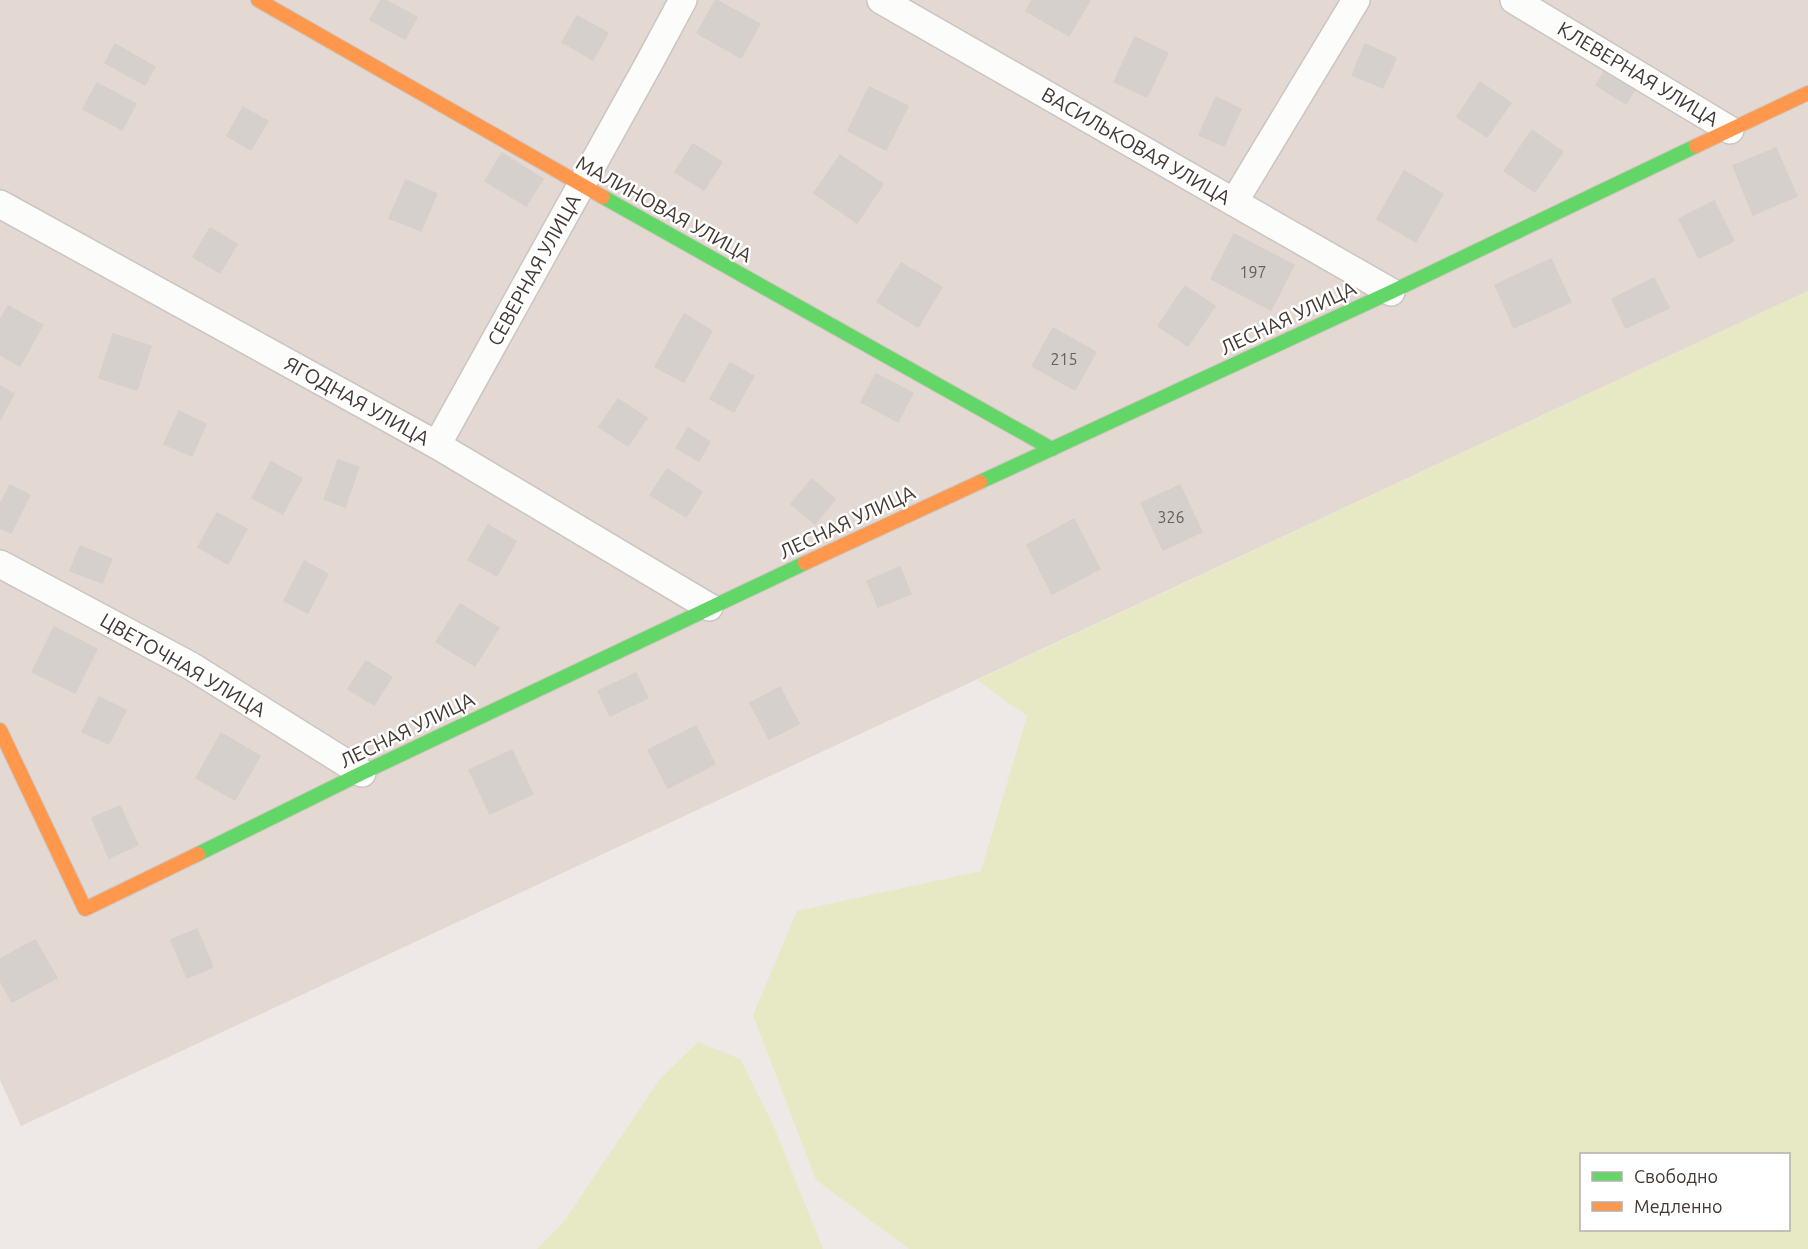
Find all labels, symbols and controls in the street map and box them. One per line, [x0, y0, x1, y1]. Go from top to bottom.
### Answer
street label: КЛЕВЕРНАЯ УЛИЦА [1554, 16, 1723, 131]
street label: ВАСИЛЬКОВАЯ УЛИЦА [1038, 82, 1235, 209]
street label: МАЛИНОВАЯ УЛИЦА [572, 151, 756, 266]
street label: СЕВЕРНАЯ УЛИЦА [482, 190, 585, 349]
house number: 197 [1239, 263, 1267, 281]
street label: ЛЕСНАЯ УЛИЦА [1216, 276, 1359, 359]
house number: 215 [1050, 350, 1078, 368]
street label: ЯГОДНАЯ УЛИЦА [281, 351, 433, 450]
street label: ЛЕСНАЯ УЛИЦА [775, 480, 918, 563]
house number: 326 [1157, 508, 1185, 526]
street label: ЦВЕТОЧНАЯ УЛИЦА [97, 608, 270, 721]
street label: ЛЕСНАЯ УЛИЦА [336, 687, 478, 772]
legend [1580, 1153, 1790, 1231]
text: Свободно [1634, 1166, 1718, 1186]
text: Медленно [1634, 1196, 1723, 1216]

